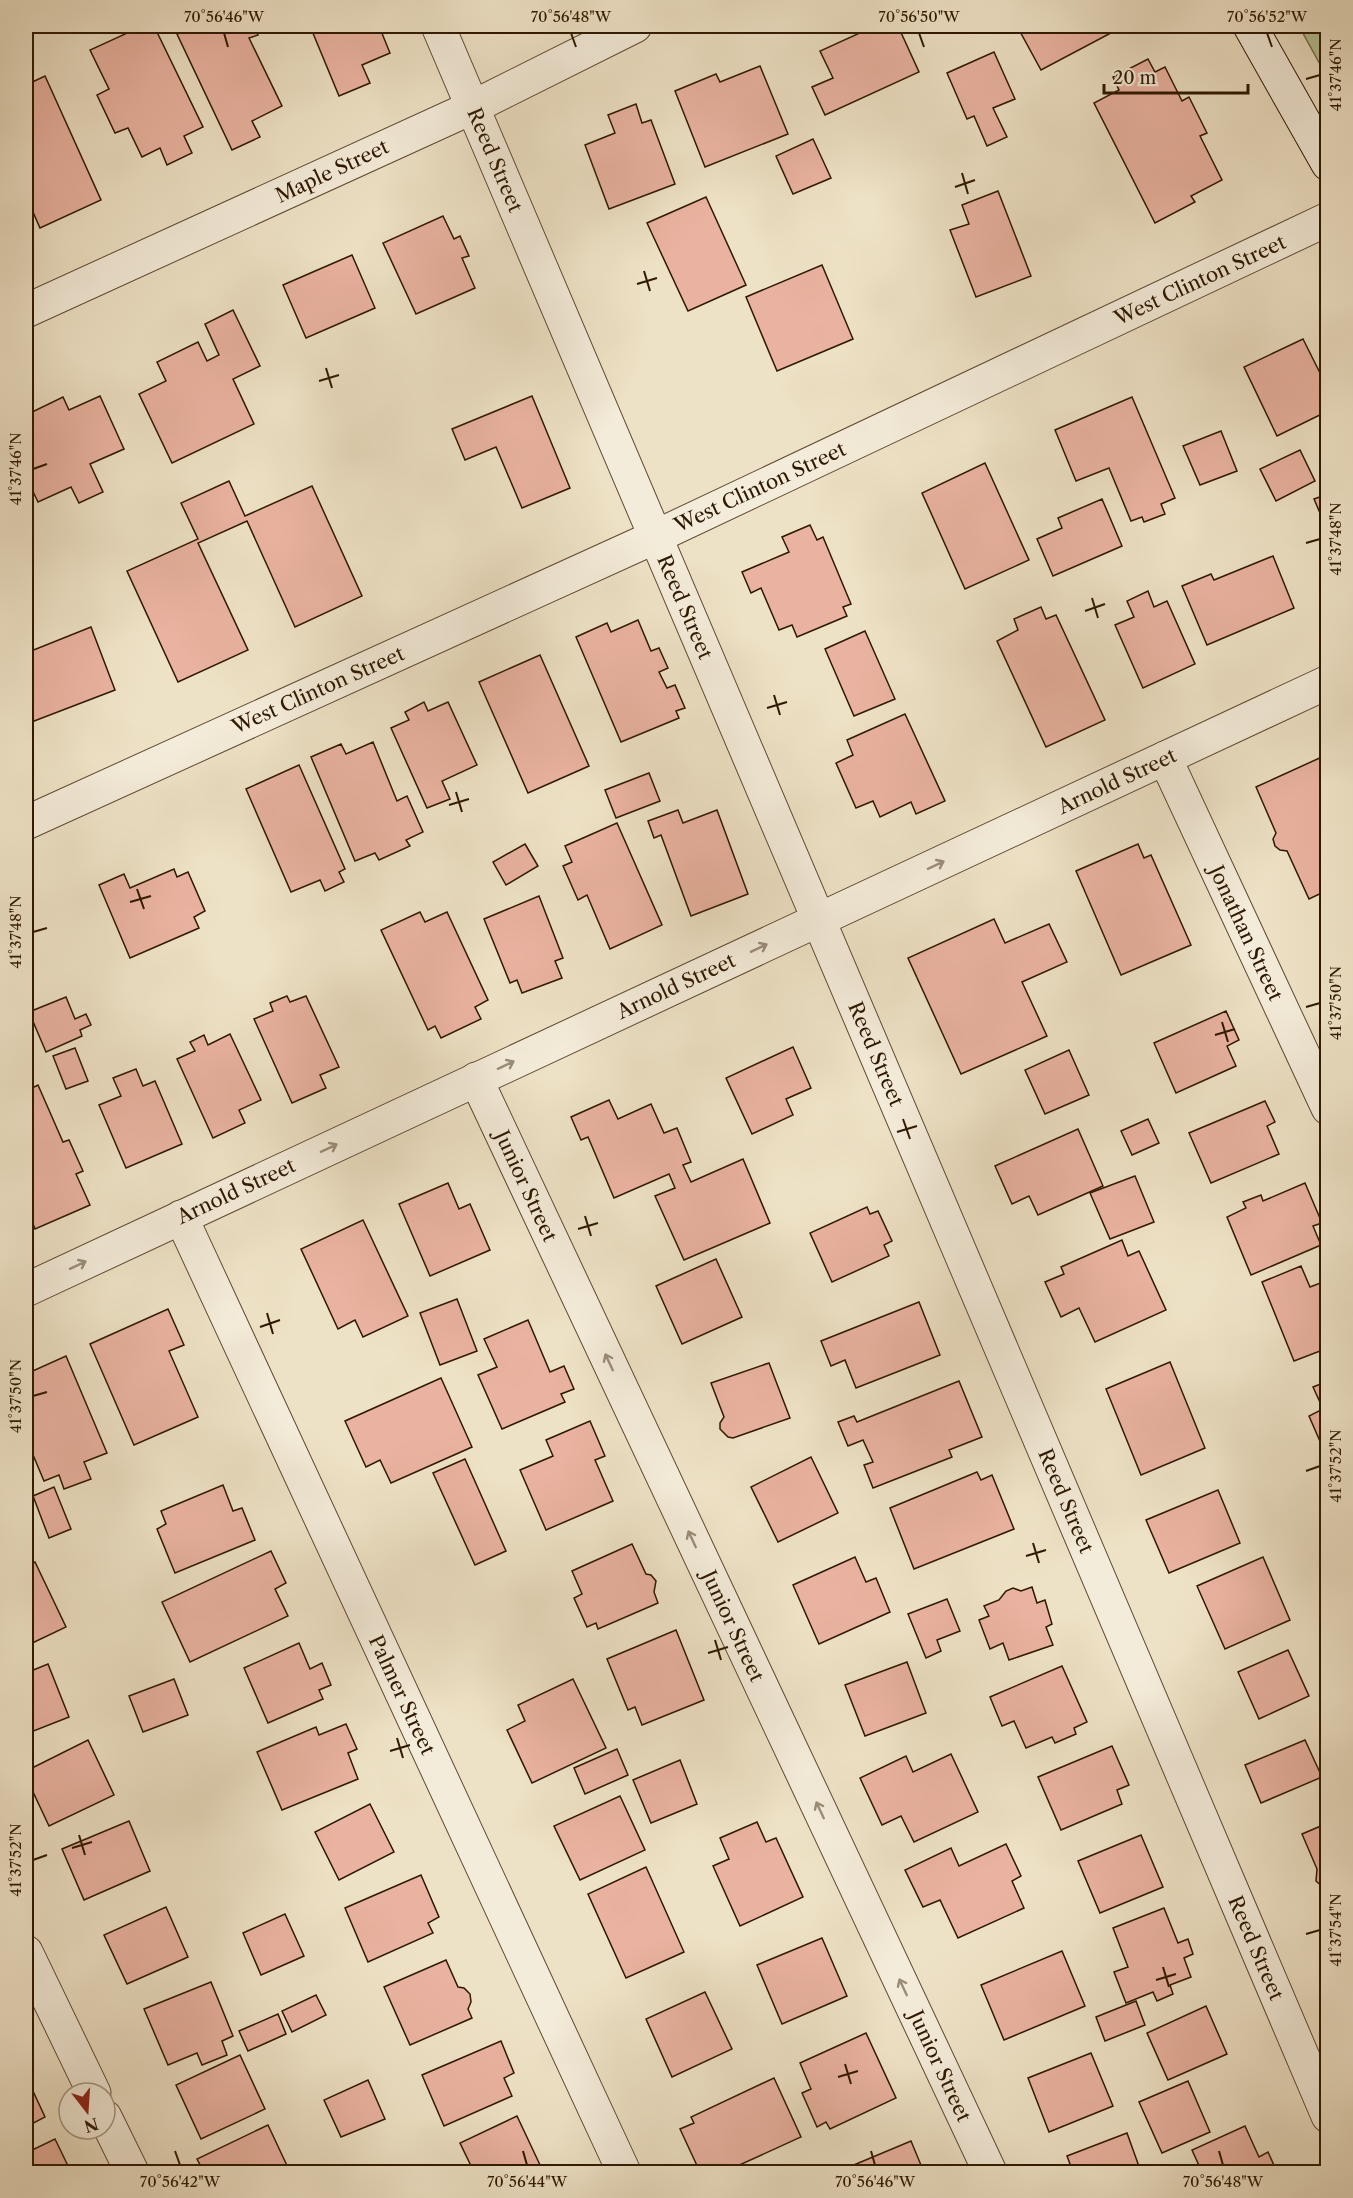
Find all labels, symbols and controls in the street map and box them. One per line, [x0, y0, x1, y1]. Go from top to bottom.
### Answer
text: 70°56'46"W [184, 7, 265, 26]
text: 70°56'48"W [531, 7, 612, 26]
text: 70°56'50"W [878, 7, 960, 26]
text: 70°56'52"W [1227, 7, 1308, 26]
text: 41°37'46"N [1326, 38, 1345, 112]
scale bar [1104, 57, 1248, 95]
text: 20 m [1113, 67, 1157, 89]
street label: Reed Street [462, 104, 528, 216]
street label: Maple Street [272, 134, 392, 208]
street label: West Clinton Street [1110, 230, 1289, 331]
text: 41°37'46"N [6, 432, 25, 506]
street label: West Clinton Street [670, 437, 849, 538]
text: 41°37'48"N [1326, 502, 1345, 576]
street label: Reed Street [652, 551, 718, 663]
street label: West Clinton Street [227, 641, 408, 739]
street label: Arnold Street [1053, 743, 1180, 819]
one-way arrow [926, 859, 944, 871]
street label: Jonathan Street [1203, 859, 1288, 1005]
text: 41°37'48"N [6, 895, 25, 969]
one-way arrow [749, 941, 767, 953]
street label: Arnold Street [612, 948, 739, 1024]
text: 41°37'50"N [1326, 966, 1345, 1040]
street label: Reed Street [843, 998, 909, 1110]
one-way arrow [496, 1059, 514, 1071]
street label: Junior Street [488, 1124, 562, 1246]
one-way arrow [319, 1141, 337, 1153]
street label: Arnold Street [172, 1153, 299, 1229]
one-way arrow [69, 1258, 87, 1270]
one-way arrow [602, 1354, 614, 1372]
text: 41°37'50"N [6, 1359, 25, 1433]
text: 41°37'52"N [1326, 1429, 1345, 1503]
street label: Reed Street [1033, 1445, 1099, 1557]
one-way arrow [685, 1530, 697, 1548]
street label: Junior Street [695, 1564, 769, 1686]
street label: Palmer Street [364, 1631, 440, 1759]
one-way arrow [813, 1802, 825, 1820]
text: 41°37'52"N [6, 1823, 25, 1897]
street label: Reed Street [1223, 1892, 1289, 2004]
text: 41°37'54"N [1326, 1893, 1345, 1967]
one-way arrow [896, 1978, 908, 1996]
street label: Junior Street [902, 2004, 976, 2126]
north arrow [57, 2081, 117, 2141]
text: N [82, 2114, 101, 2137]
text: 70°56'42"W [140, 2172, 221, 2191]
text: 70°56'44"W [487, 2172, 568, 2191]
text: 70°56'46"W [835, 2172, 916, 2191]
text: 70°56'48"W [1183, 2172, 1264, 2191]

